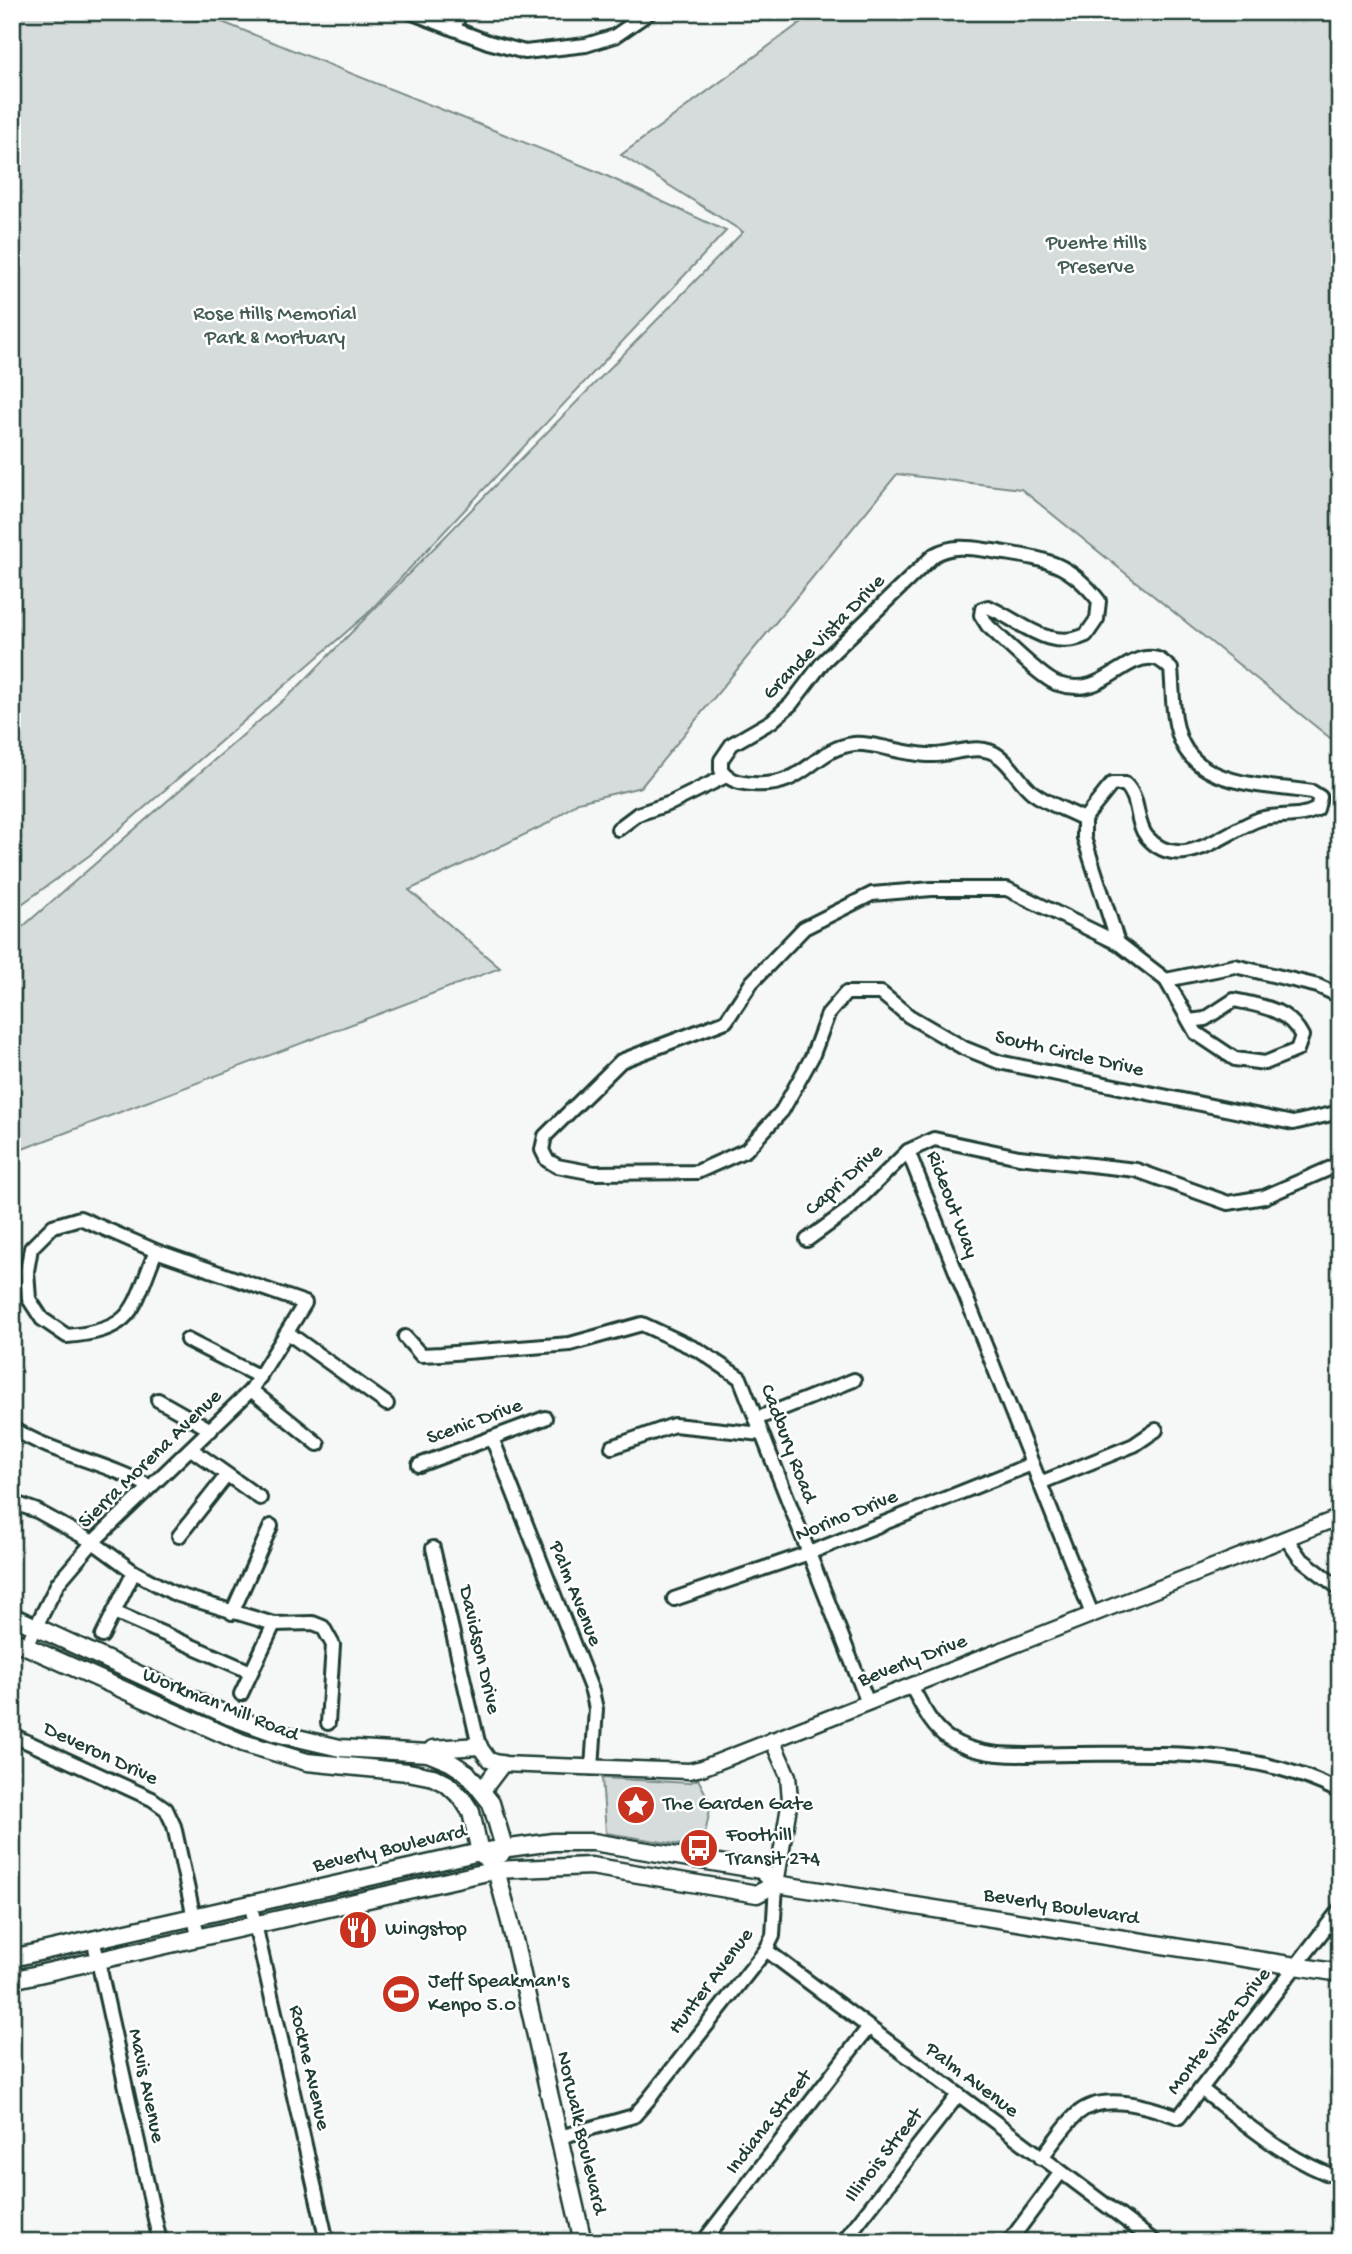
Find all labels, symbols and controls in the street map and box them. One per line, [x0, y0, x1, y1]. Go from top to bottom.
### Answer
park label: Puente Hills Preserve [1045, 232, 1147, 281]
park label: Rose Hills Memorial Park & Mortuary [193, 303, 357, 352]
street label: Grande Vista Drive [759, 569, 892, 706]
street label: South Circle Drive [992, 1026, 1147, 1085]
street label: Capri Drive [801, 1139, 890, 1222]
street label: Rideout Way [919, 1148, 983, 1262]
street label: Cadbury Road [753, 1381, 822, 1508]
street label: Sierra Morena Avenue [74, 1384, 229, 1535]
street label: Scenic Drive [424, 1394, 527, 1452]
street label: Norino Drive [792, 1485, 903, 1549]
street label: Palm Avenue [541, 1537, 607, 1651]
street label: Davidson Drive [451, 1582, 505, 1718]
street label: Beverly Drive [854, 1629, 972, 1695]
street label: Workman Mill Road [138, 1663, 303, 1749]
street label: Deveron Drive [37, 1717, 162, 1793]
place icon: The Garden Gate [615, 1784, 657, 1826]
place label: The Garden Gate [662, 1793, 814, 1818]
street label: Beverly Boulevard [310, 1820, 471, 1880]
place label: Foothill Transit 274 [725, 1824, 820, 1873]
bus stop icon: Foothill Transit 274 [678, 1827, 720, 1869]
street label: Beverly Boulevard [981, 1883, 1142, 1933]
restaurant icon: Wingstop [337, 1909, 379, 1951]
place label: Wingstop [385, 1918, 468, 1943]
street label: Hunter Avenue [664, 1923, 761, 2040]
street label: Monte Vista Drive [1163, 1962, 1278, 2101]
place label: Jeff Speakman's Kenpo 5.0 [428, 1970, 571, 2019]
sports icon: Jeff Speakman's Kenpo 5.0 [380, 1973, 422, 2015]
street label: Rockne Avenue [281, 2003, 335, 2134]
street label: Mavis Avenue [121, 2027, 170, 2146]
street label: Palm Avenue [918, 2037, 1024, 2125]
street label: Norwalk Boulevard [549, 2049, 611, 2219]
street label: Indiana Street [721, 2064, 820, 2180]
street label: Illinois Street [840, 2102, 931, 2208]

